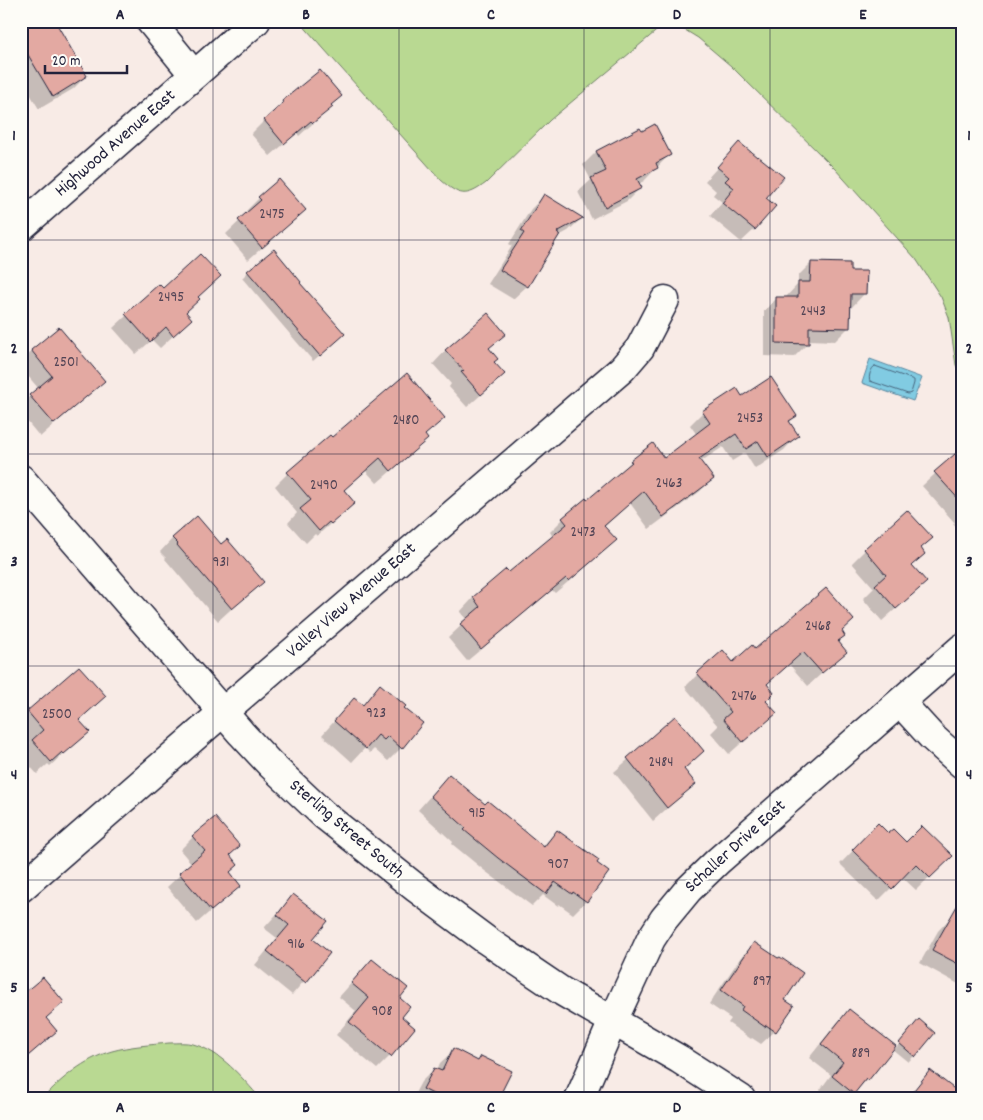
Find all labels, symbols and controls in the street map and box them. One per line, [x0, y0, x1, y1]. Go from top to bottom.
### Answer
text: A [116, 4, 125, 27]
text: B [302, 4, 310, 27]
text: C [487, 4, 495, 27]
text: D [673, 4, 682, 27]
text: E [859, 4, 867, 27]
scale bar [45, 42, 128, 74]
text: 20 m [52, 51, 80, 73]
street label: Highwood Avenue East [50, 84, 182, 204]
text: 1 [12, 125, 16, 148]
text: 1 [967, 125, 971, 148]
house number: 2475 [259, 204, 285, 226]
house number: 2495 [158, 287, 184, 309]
house number: 2443 [800, 301, 826, 323]
text: 2 [11, 338, 18, 361]
text: 2 [966, 338, 973, 361]
house number: 2501 [54, 352, 78, 374]
house number: 2453 [737, 408, 763, 430]
house number: 2480 [393, 410, 419, 432]
house number: 2463 [656, 473, 682, 495]
house number: 2490 [310, 475, 338, 497]
house number: 2473 [570, 522, 596, 544]
street label: Valley View Avenue East [282, 537, 423, 664]
text: 3 [10, 551, 18, 574]
text: 3 [965, 551, 973, 574]
house number: 931 [213, 552, 229, 574]
house number: 2468 [805, 616, 831, 638]
house number: 2476 [731, 686, 757, 708]
house number: 923 [366, 703, 386, 725]
house number: 2500 [42, 704, 72, 726]
house number: 2484 [648, 752, 674, 774]
text: 4 [11, 764, 17, 787]
text: 4 [966, 764, 972, 787]
street label: Sterling Street South [283, 774, 409, 886]
street label: Schaller Drive East [680, 794, 792, 899]
house number: 915 [468, 803, 486, 825]
house number: 907 [548, 854, 569, 876]
house number: 916 [287, 934, 305, 956]
house number: 897 [753, 971, 772, 993]
text: 5 [10, 977, 18, 1000]
text: 5 [965, 977, 973, 1000]
house number: 908 [371, 1001, 393, 1023]
house number: 889 [852, 1043, 870, 1065]
text: A [116, 1097, 125, 1120]
text: B [302, 1097, 310, 1120]
text: C [487, 1097, 495, 1120]
text: D [673, 1097, 682, 1120]
text: E [859, 1097, 867, 1120]

